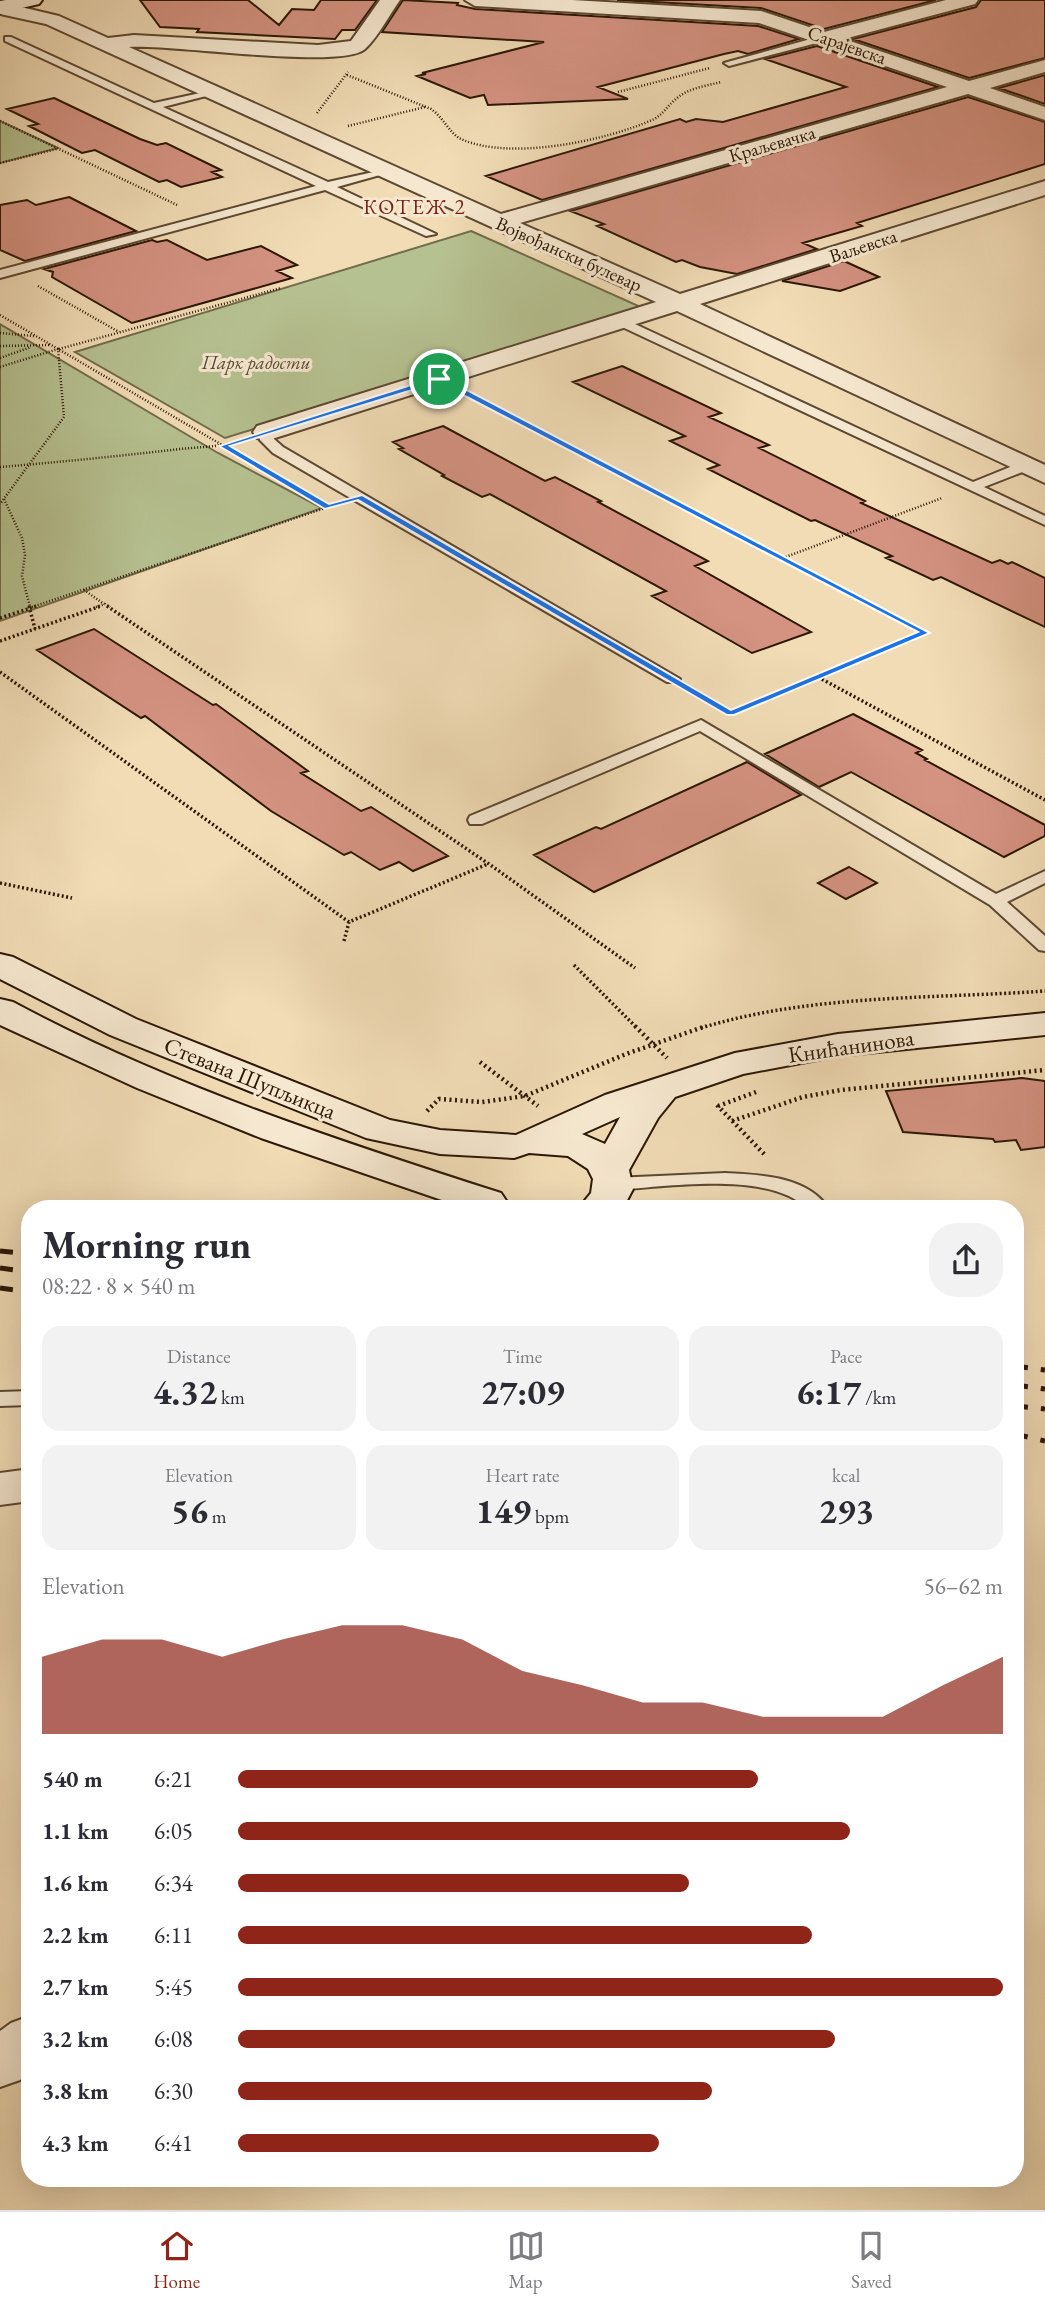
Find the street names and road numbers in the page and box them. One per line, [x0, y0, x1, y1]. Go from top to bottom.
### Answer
street label: Сарајевска [804, 20, 890, 70]
street label: Краљевачка [726, 120, 819, 168]
street label: Војвођански булевар [492, 211, 646, 298]
street label: Ваљевска [826, 223, 900, 269]
street label: Книћанинова [786, 1022, 917, 1070]
street label: Стевана Шупљикца [160, 1030, 341, 1126]

